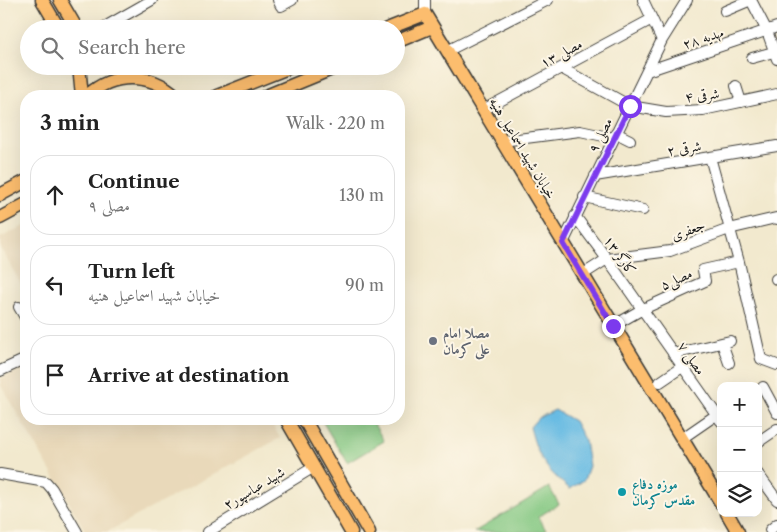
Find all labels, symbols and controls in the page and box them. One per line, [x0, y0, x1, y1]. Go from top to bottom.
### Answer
search box [20, 20, 405, 75]
street label: مهدیه ۲۸ [680, 23, 726, 54]
icon: search [38, 34, 66, 62]
street label: مصلی ۱۳ [537, 34, 586, 72]
text: Search here [78, 36, 186, 59]
street label: ۴ شرقی [684, 84, 721, 107]
street label: خیابان شهید اسماعیل هنیه [484, 94, 561, 203]
route start [619, 95, 642, 118]
text: 3 min [40, 110, 100, 135]
text: Walk · 220 m [286, 113, 385, 133]
street label: مصلی ۹ [584, 115, 617, 156]
street label: ۲ شرقی [666, 136, 703, 161]
text: Continue [88, 170, 180, 193]
icon: ahead [41, 181, 69, 209]
text: 130 m [339, 185, 384, 205]
text: مصلی ۹ [88, 195, 130, 215]
street label: جعفری [668, 216, 708, 244]
street label: کارگر ۱۳ [600, 232, 640, 278]
text: Turn left [88, 260, 175, 283]
street label: مصلی۵ [657, 264, 695, 295]
icon: left [41, 271, 69, 299]
text: 90 m [345, 275, 384, 295]
text: خیابان شهید اسماعیل هنیه [88, 285, 220, 305]
route end [602, 315, 625, 338]
place label: مصلا امام علی کرمان [443, 324, 490, 360]
marker: مصلا امام علی کرمان [427, 335, 439, 347]
street label: مصلی ۷ [673, 338, 710, 379]
icon: arrive [41, 361, 69, 389]
text: Arrive at destination [88, 364, 289, 387]
map controls [717, 382, 762, 517]
button: + [717, 382, 762, 427]
button: − [717, 427, 762, 472]
street label: شهید عباسپور۲ [220, 463, 289, 514]
button: layers [717, 472, 762, 517]
place label: موزه دفاع مقدس کرمان [632, 475, 695, 510]
marker: موزه دفاع مقدس کرمان [616, 486, 628, 498]

